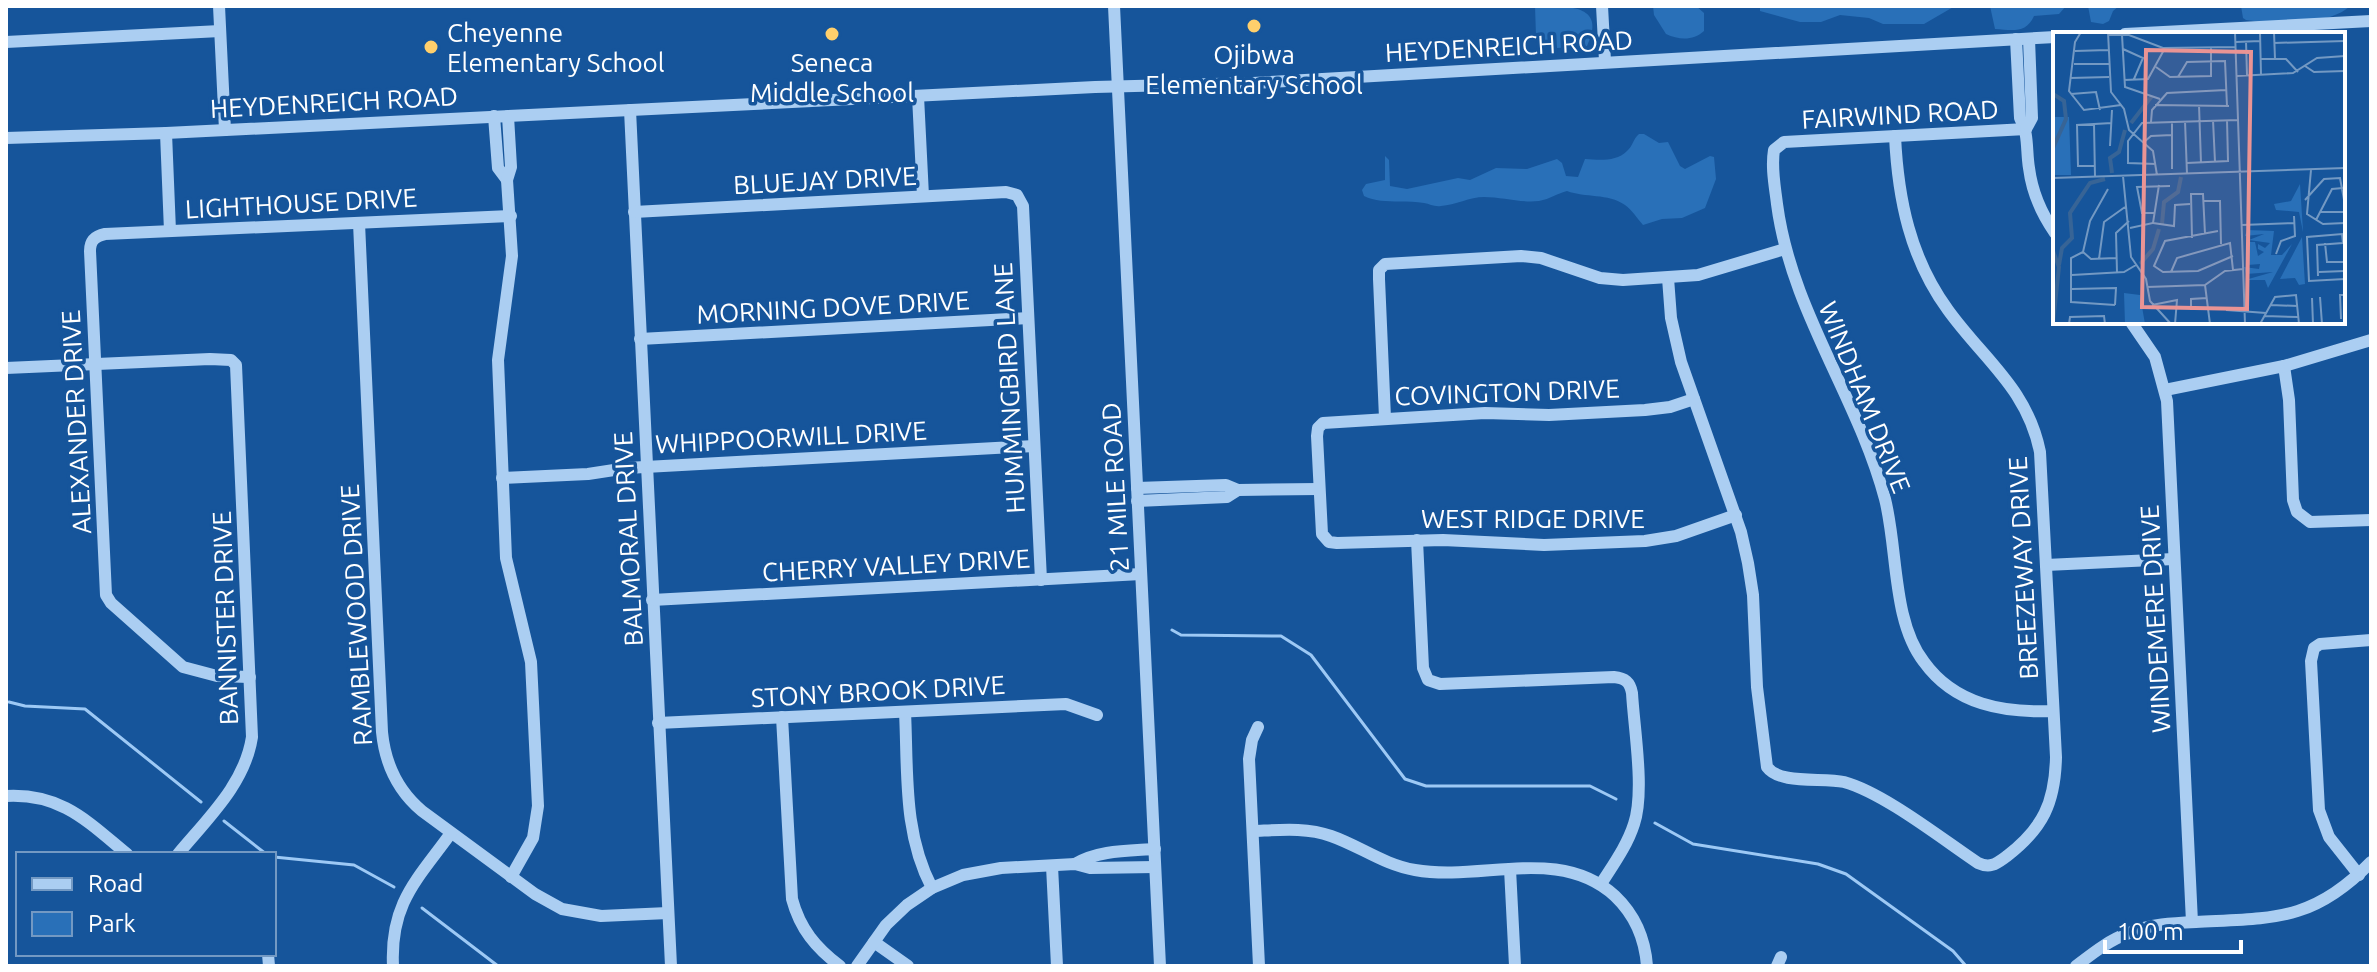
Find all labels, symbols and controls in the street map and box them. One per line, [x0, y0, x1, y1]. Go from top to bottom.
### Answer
marker: Ojibwa Elementary School [1245, 17, 1263, 35]
place label: Cheyenne Elementary School [447, 18, 665, 77]
marker: Seneca Middle School [823, 25, 841, 43]
street label: HEYDENREICH ROAD [1384, 25, 1634, 67]
inset map [2053, 32, 2345, 324]
marker: Cheyenne Elementary School [422, 38, 440, 56]
place label: Ojibwa Elementary School [1145, 40, 1363, 99]
place label: Seneca Middle School [750, 48, 914, 107]
street label: HEYDENREICH ROAD [209, 81, 459, 123]
street label: FAIRWIND ROAD [1801, 94, 1999, 134]
street label: BLUEJAY DRIVE [733, 161, 917, 199]
street label: LIGHTHOUSE DRIVE [184, 182, 418, 224]
street label: HUMMINGBIRD LANE [988, 262, 1030, 514]
street label: MORNING DOVE DRIVE [696, 285, 970, 329]
street label: WINDHAM DRIVE [1813, 297, 1917, 497]
street label: ALEXANDER DRIVE [56, 309, 96, 535]
street label: COVINGTON DRIVE [1394, 374, 1620, 410]
street label: 21 MILE ROAD [1096, 402, 1134, 572]
street label: WHIPPOORWILL DRIVE [654, 415, 928, 459]
street label: BALMORAL DRIVE [608, 431, 648, 647]
street label: BREEZEWAY DRIVE [2003, 456, 2043, 680]
street label: RAMBLEWOOD DRIVE [335, 484, 377, 746]
street label: WEST RIDGE DRIVE [1421, 504, 1645, 533]
street label: WINDEMERE DRIVE [2135, 504, 2175, 734]
street label: BANNISTER DRIVE [207, 510, 243, 726]
street label: CHERRY VALLEY DRIVE [761, 543, 1031, 587]
street label: STONY BROOK DRIVE [750, 670, 1006, 712]
legend [16, 852, 276, 956]
text: Road [88, 870, 143, 897]
scale bar [2105, 904, 2241, 954]
text: Park [88, 910, 136, 937]
text: 100 m [2117, 918, 2184, 945]

